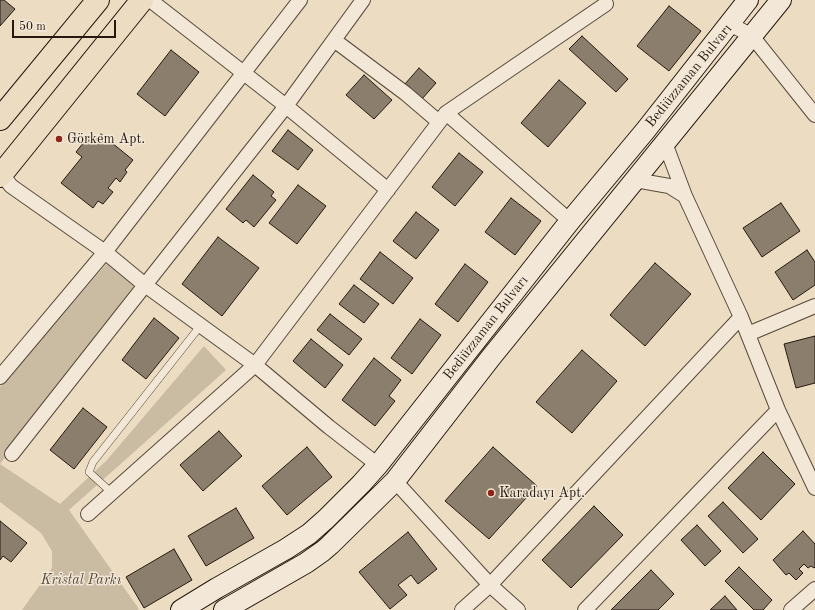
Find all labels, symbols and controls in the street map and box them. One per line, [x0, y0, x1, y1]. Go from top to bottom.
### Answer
scale bar [14, 12, 118, 38]
text: 50 m [19, 21, 46, 33]
street label: Bediüzzaman Bulvarı [642, 21, 736, 131]
place label: Görkem Apt. [67, 131, 145, 147]
marker: Görkem Apt. [54, 134, 64, 144]
street label: Bediüzzaman Bulvarı [440, 272, 532, 384]
place label: Karadayı Apt. [499, 485, 585, 501]
marker: Karadayı Apt. [486, 488, 496, 498]
park label: Kristal Parkı [41, 572, 121, 588]

